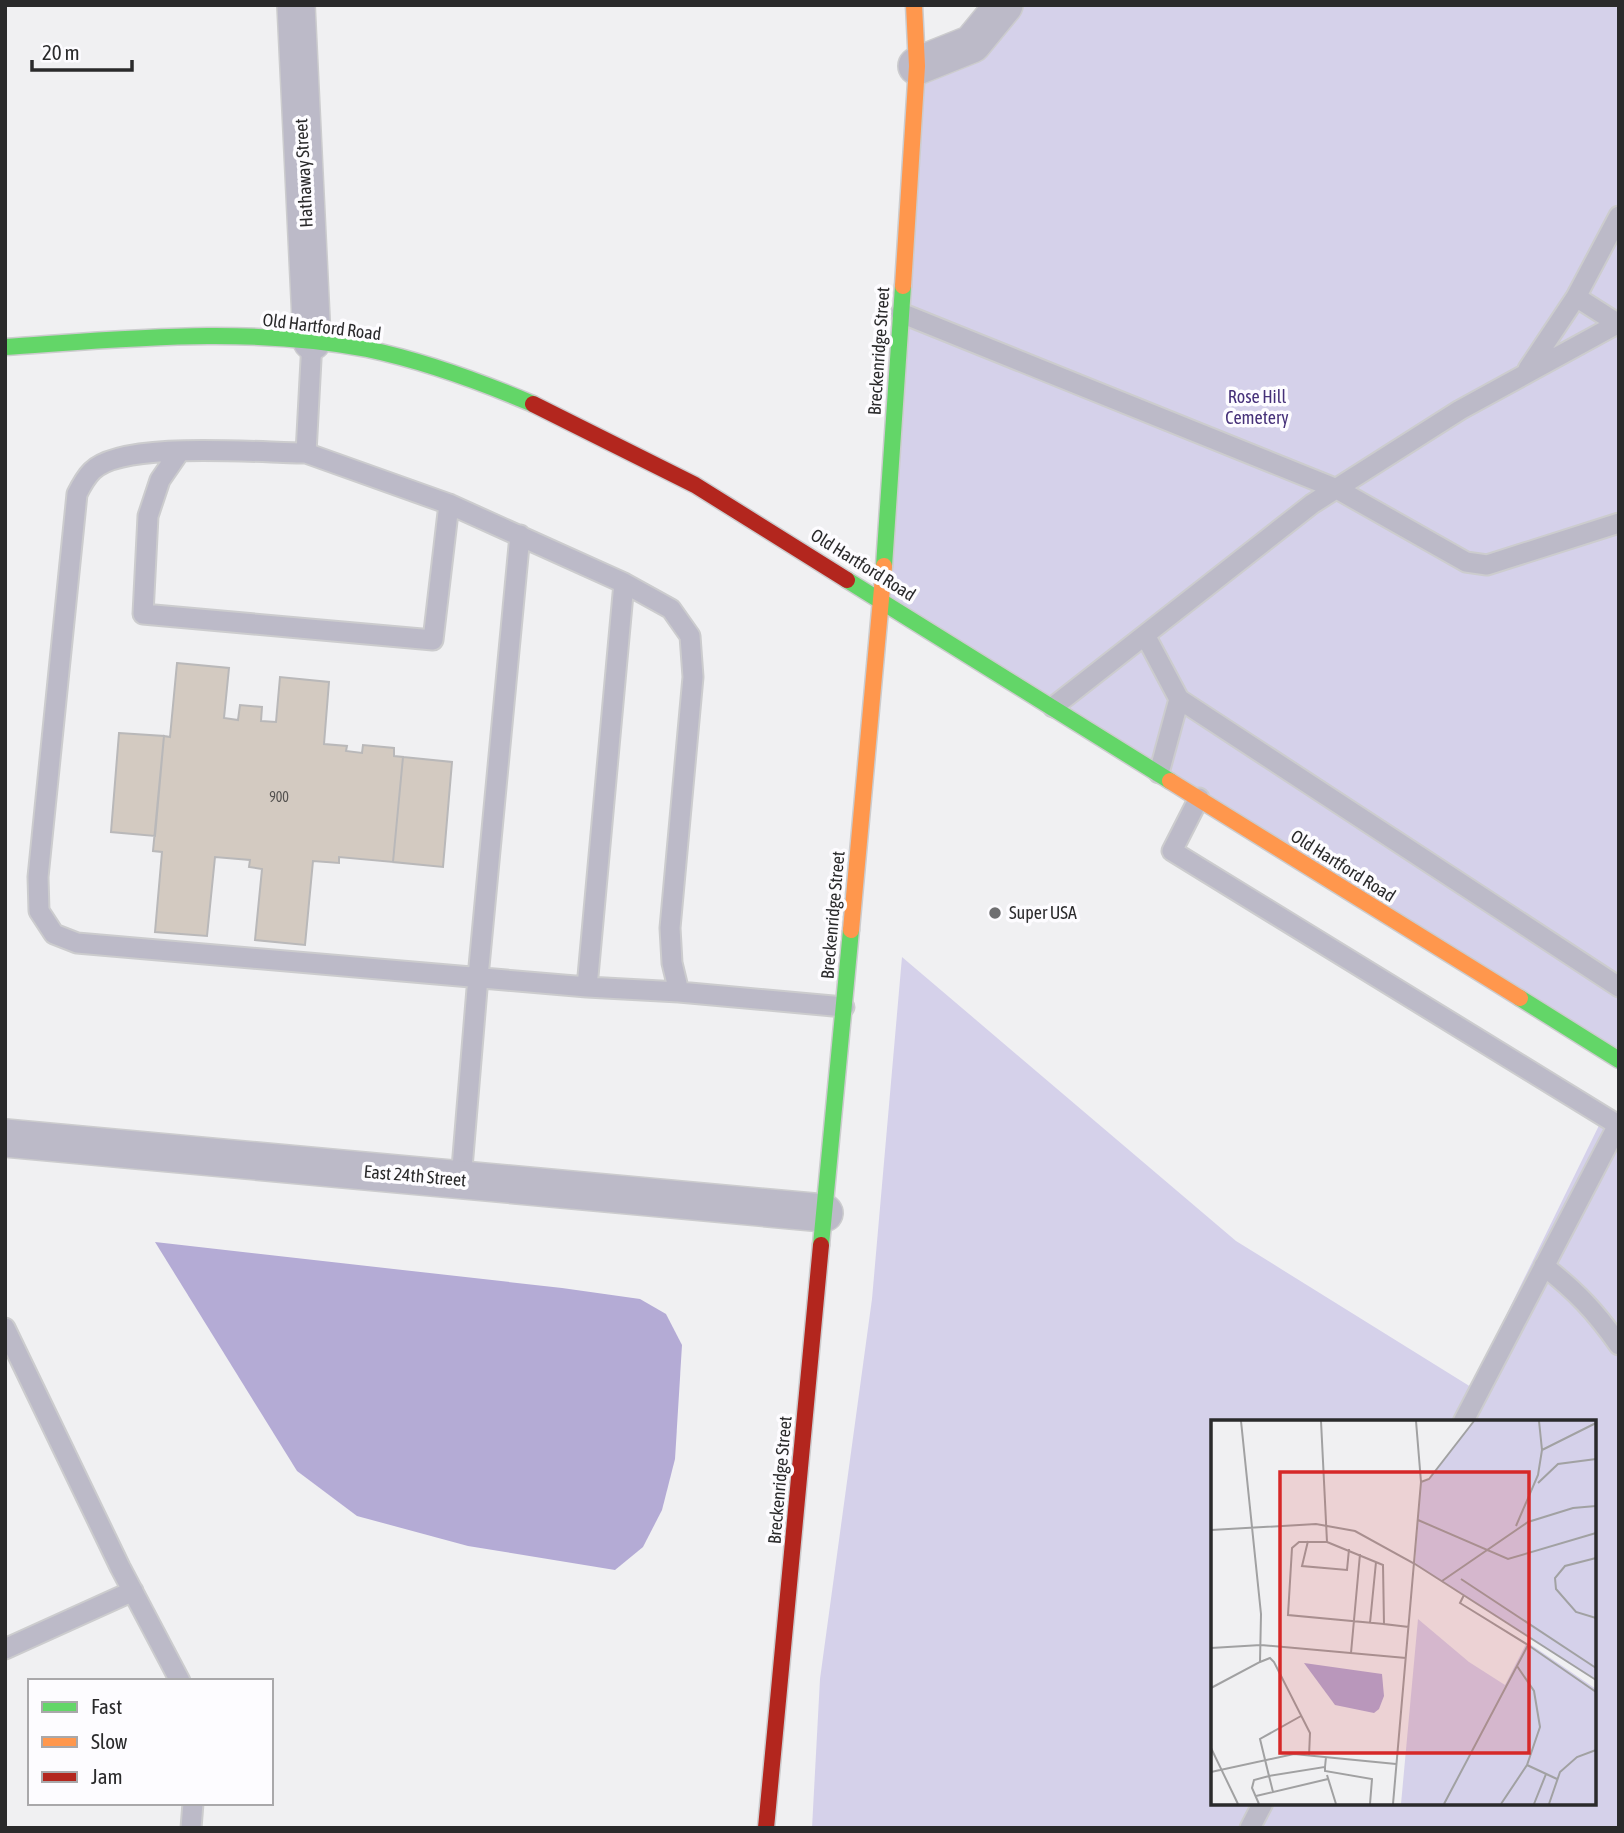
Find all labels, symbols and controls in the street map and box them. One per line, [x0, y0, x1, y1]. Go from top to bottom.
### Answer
scale bar [32, 28, 131, 72]
text: 20 m [42, 40, 80, 64]
street label: Hathaway Street [290, 118, 317, 228]
street label: Breckenridge Street [864, 286, 893, 416]
street label: Old Hartford Road [262, 309, 383, 344]
park label: Rose Hill Cemetery [1225, 386, 1289, 428]
street label: Old Hartford Road [807, 524, 919, 605]
house number: 900 [269, 789, 289, 805]
street label: Old Hartford Road [1287, 825, 1399, 906]
street label: Breckenridge Street [816, 850, 849, 980]
place label: Super USA [1009, 902, 1077, 923]
marker: Super USA [987, 905, 1003, 921]
street label: East 24th Street [363, 1161, 467, 1190]
street label: Breckenridge Street [763, 1415, 796, 1545]
inset map [1211, 1420, 1596, 1805]
legend [28, 1679, 273, 1805]
text: Fast [91, 1694, 122, 1718]
text: Slow [91, 1729, 128, 1753]
text: Jam [91, 1764, 123, 1788]

